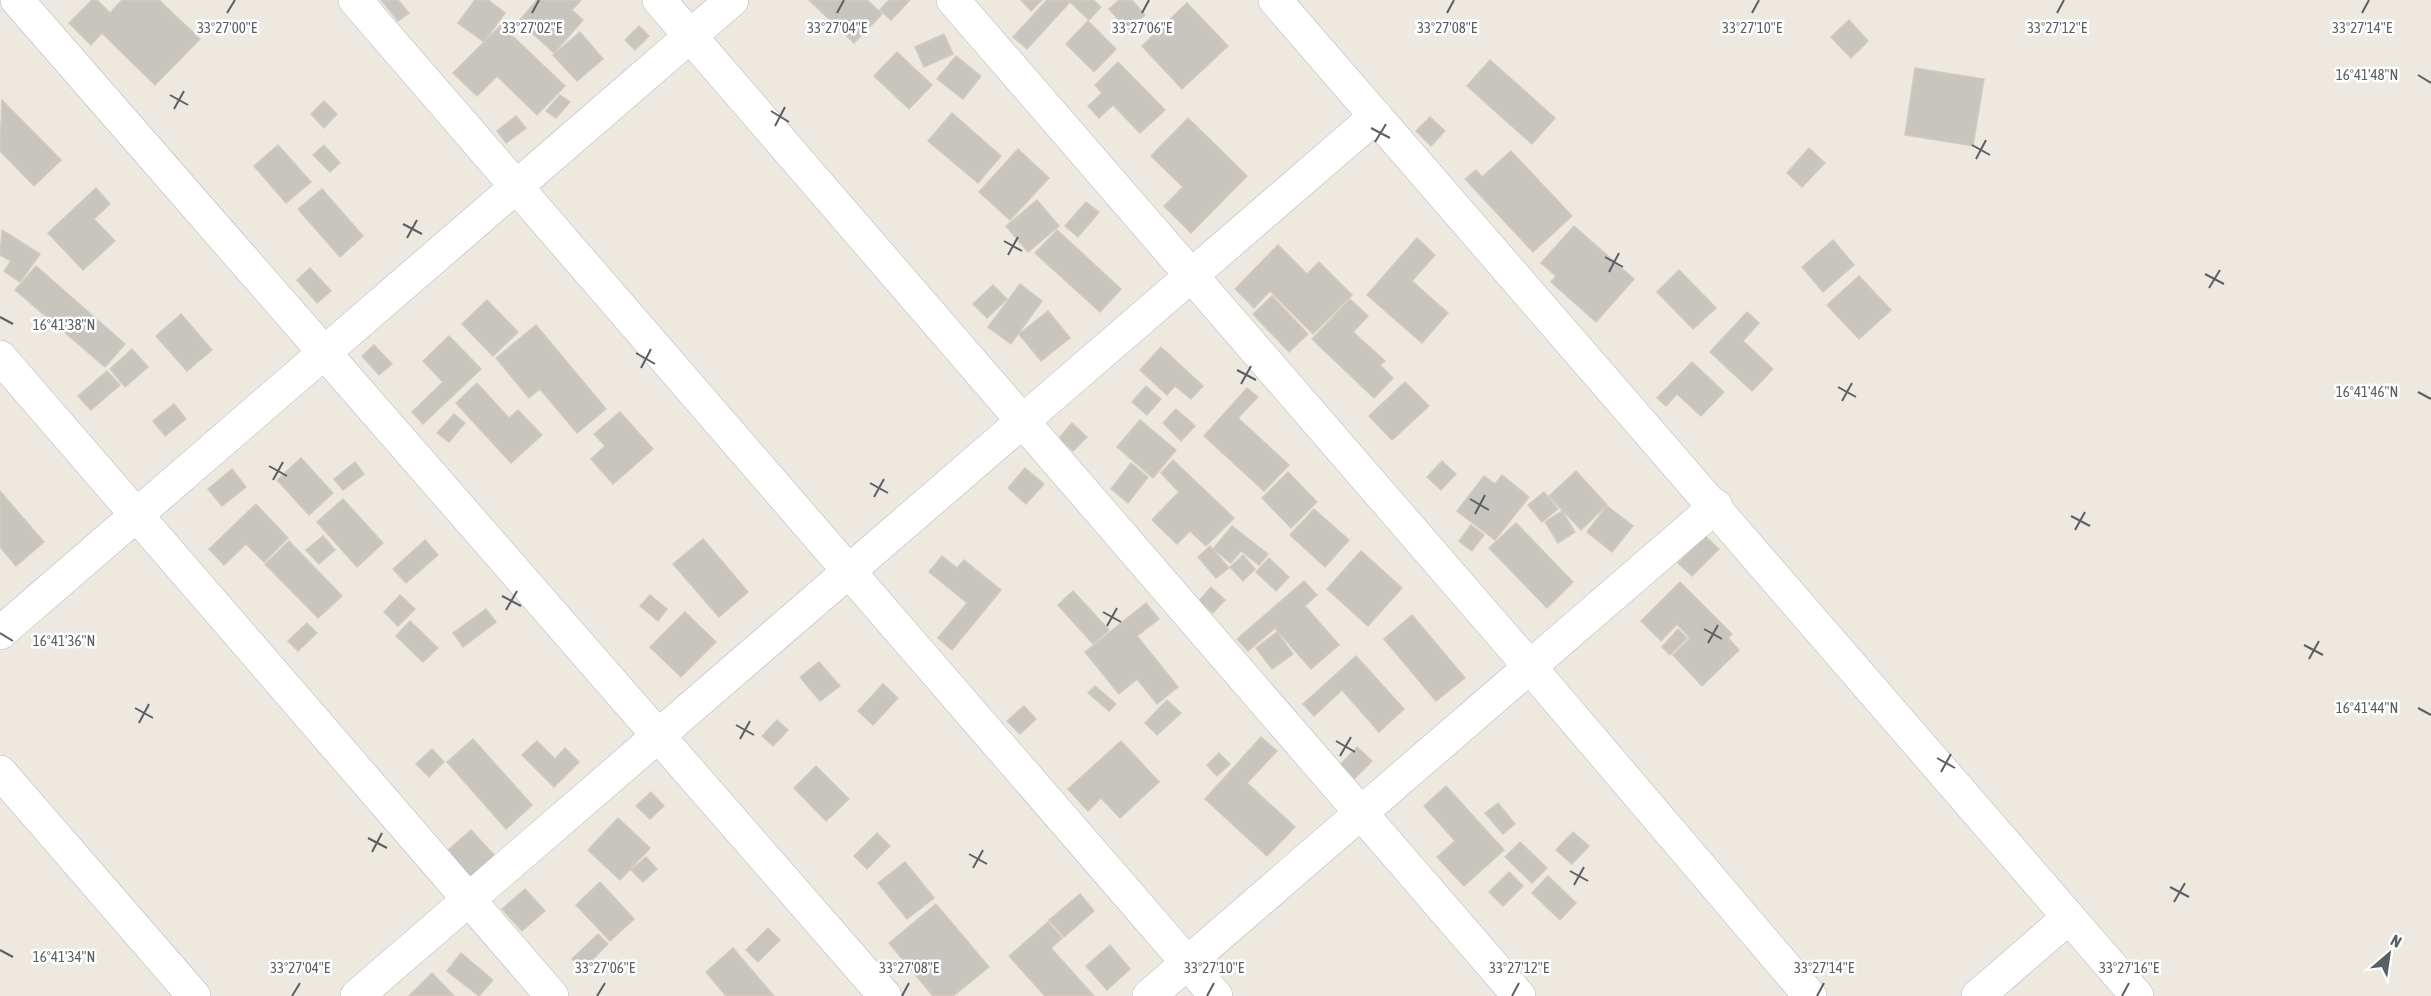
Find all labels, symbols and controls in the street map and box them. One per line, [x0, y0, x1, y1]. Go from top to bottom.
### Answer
text: 33°27'00"E [197, 19, 258, 36]
text: 33°27'02"E [502, 19, 563, 36]
text: 33°27'04"E [807, 19, 868, 36]
text: 33°27'06"E [1112, 19, 1173, 36]
text: 33°27'08"E [1417, 19, 1478, 36]
text: 33°27'10"E [1722, 19, 1783, 36]
text: 33°27'12"E [2027, 19, 2088, 36]
text: 33°27'14"E [2332, 19, 2393, 36]
text: 16°41'48"N [2336, 66, 2398, 83]
text: 16°41'38"N [33, 316, 95, 333]
text: 16°41'46"N [2336, 383, 2398, 400]
text: 16°41'36"N [33, 632, 95, 649]
text: 16°41'44"N [2336, 699, 2398, 716]
north arrow [2359, 924, 2419, 984]
text: N [2388, 931, 2405, 951]
text: 16°41'34"N [33, 948, 95, 965]
text: 33°27'04"E [270, 959, 331, 976]
text: 33°27'06"E [575, 959, 636, 976]
text: 33°27'08"E [879, 959, 940, 976]
text: 33°27'10"E [1184, 959, 1245, 976]
text: 33°27'12"E [1489, 959, 1550, 976]
text: 33°27'14"E [1794, 959, 1855, 976]
text: 33°27'16"E [2099, 959, 2160, 976]

